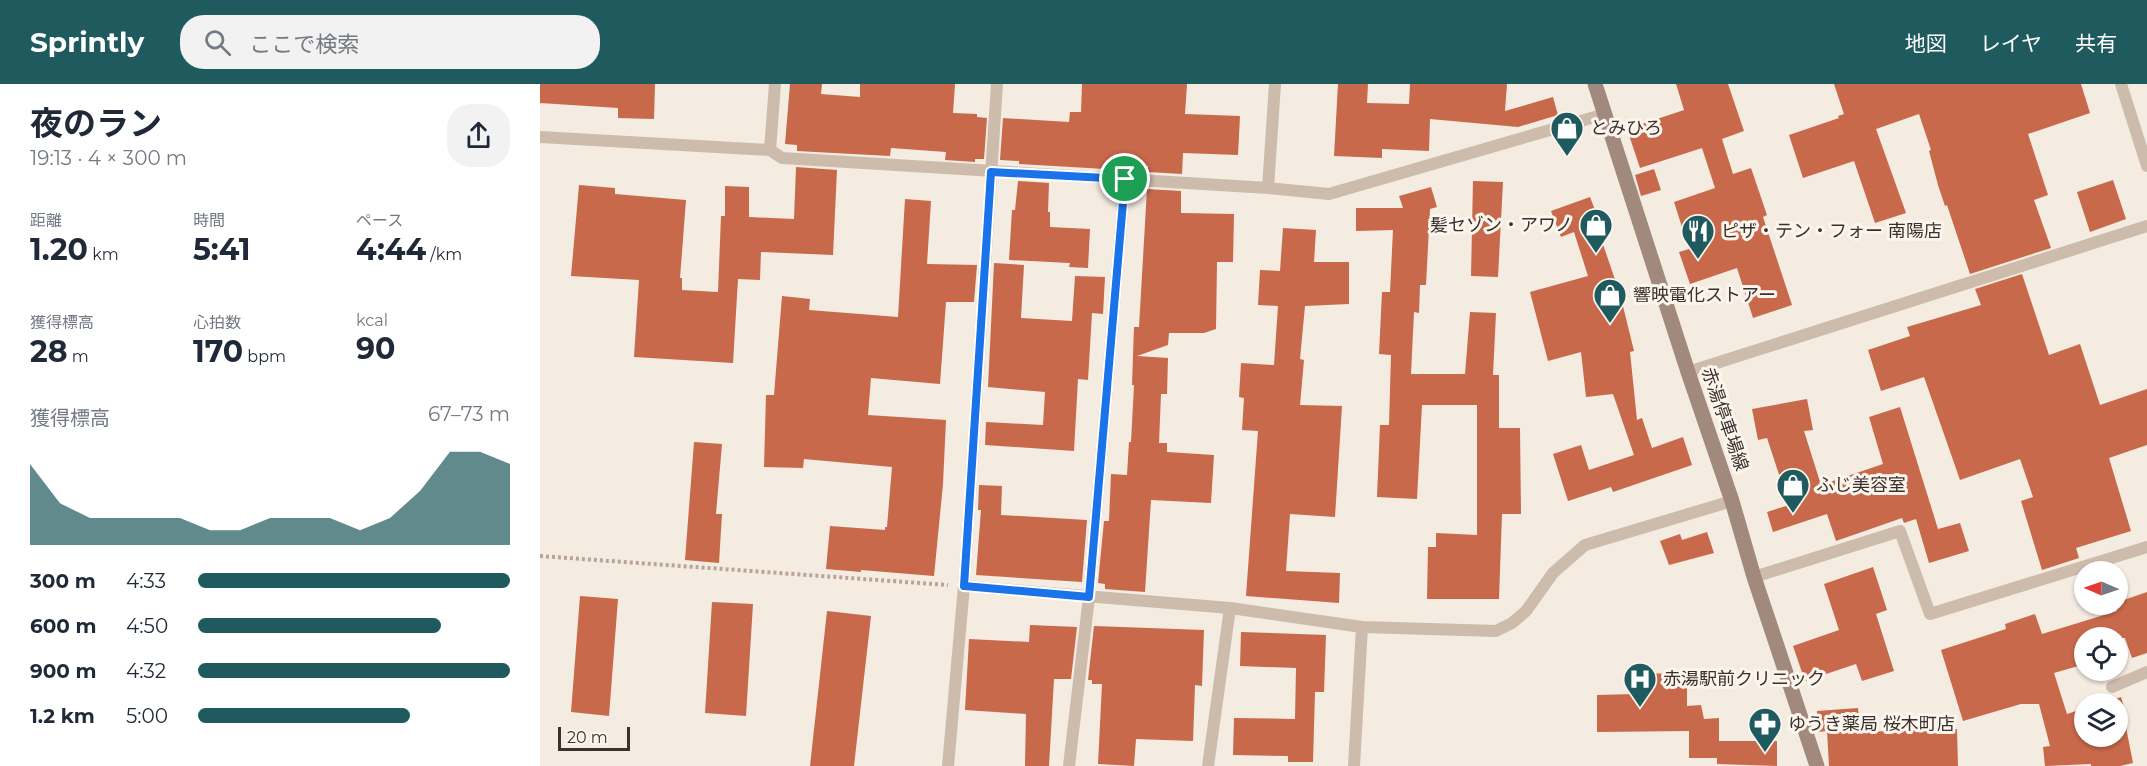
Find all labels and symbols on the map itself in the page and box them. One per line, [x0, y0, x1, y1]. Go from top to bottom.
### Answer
shop icon: とみひろ [1549, 110, 1585, 157]
place label: とみひろ [1590, 117, 1662, 139]
pin [1099, 153, 1150, 204]
shop icon: 髪セゾン・アワノ [1578, 207, 1614, 254]
restaurant icon: ピザ・テン・フォー 南陽店 [1680, 213, 1716, 260]
place label: 髪セゾン・アワノ [1430, 214, 1573, 236]
place label: ピザ・テン・フォー 南陽店 [1721, 220, 1942, 242]
shop icon: 響映電化ストアー [1592, 277, 1628, 324]
place label: 響映電化ストアー [1633, 284, 1776, 306]
street label: 赤湯停車場線 [1697, 364, 1753, 474]
shop icon: ふじ美容室 [1775, 467, 1811, 514]
place label: ふじ美容室 [1816, 474, 1906, 496]
north arrow [2074, 561, 2128, 615]
hospital icon: 赤湯駅前クリニック [1622, 661, 1658, 708]
place label: 赤湯駅前クリニック [1663, 668, 1825, 690]
pharmacy icon: ゆうき薬局 桜木町店 [1747, 706, 1783, 753]
place label: ゆうき薬局 桜木町店 [1788, 713, 1955, 735]
scale bar [558, 724, 630, 752]

